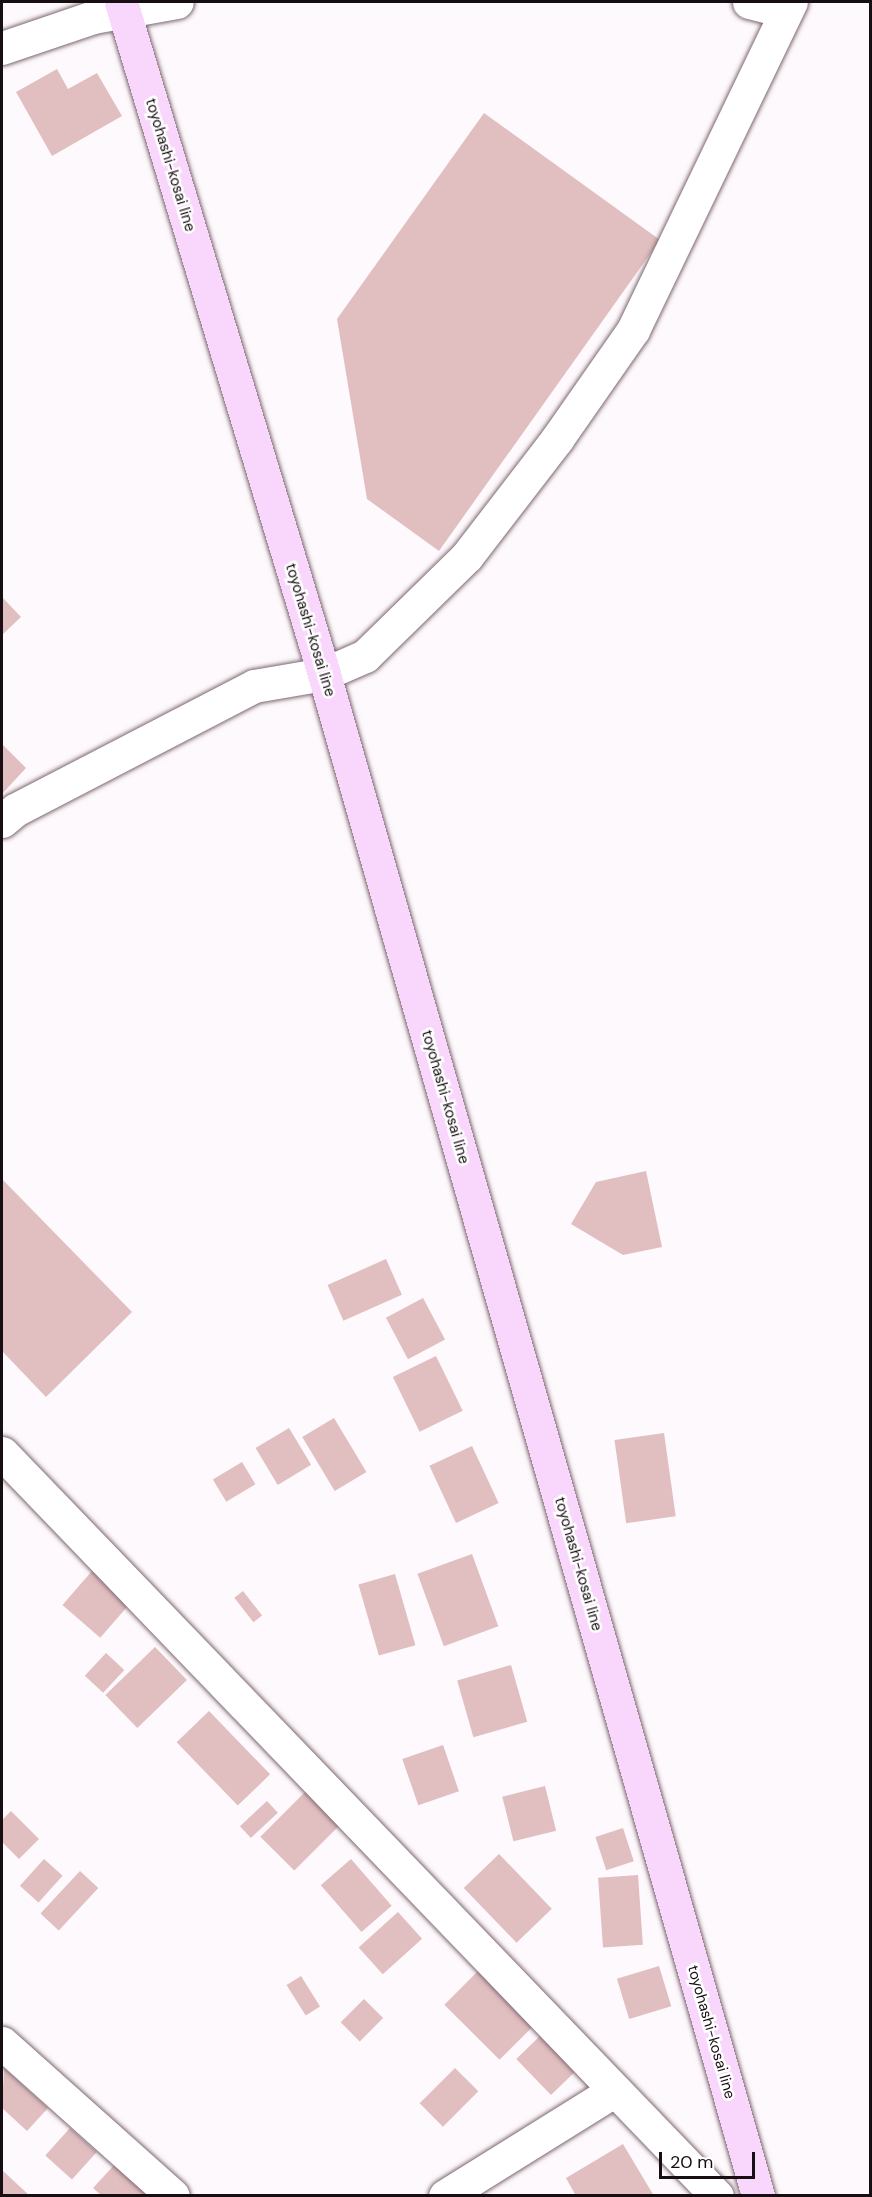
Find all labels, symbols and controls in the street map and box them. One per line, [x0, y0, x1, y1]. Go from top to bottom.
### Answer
street label: toyohashi-kosai line [141, 96, 199, 234]
street label: toyohashi-kosai line [281, 561, 339, 699]
street label: toyohashi-kosai line [417, 1028, 473, 1166]
street label: toyohashi-kosai line [550, 1495, 606, 1633]
street label: toyohashi-kosai line [683, 1963, 739, 2101]
scale bar [662, 2140, 758, 2178]
text: 20 m [670, 2150, 713, 2174]

